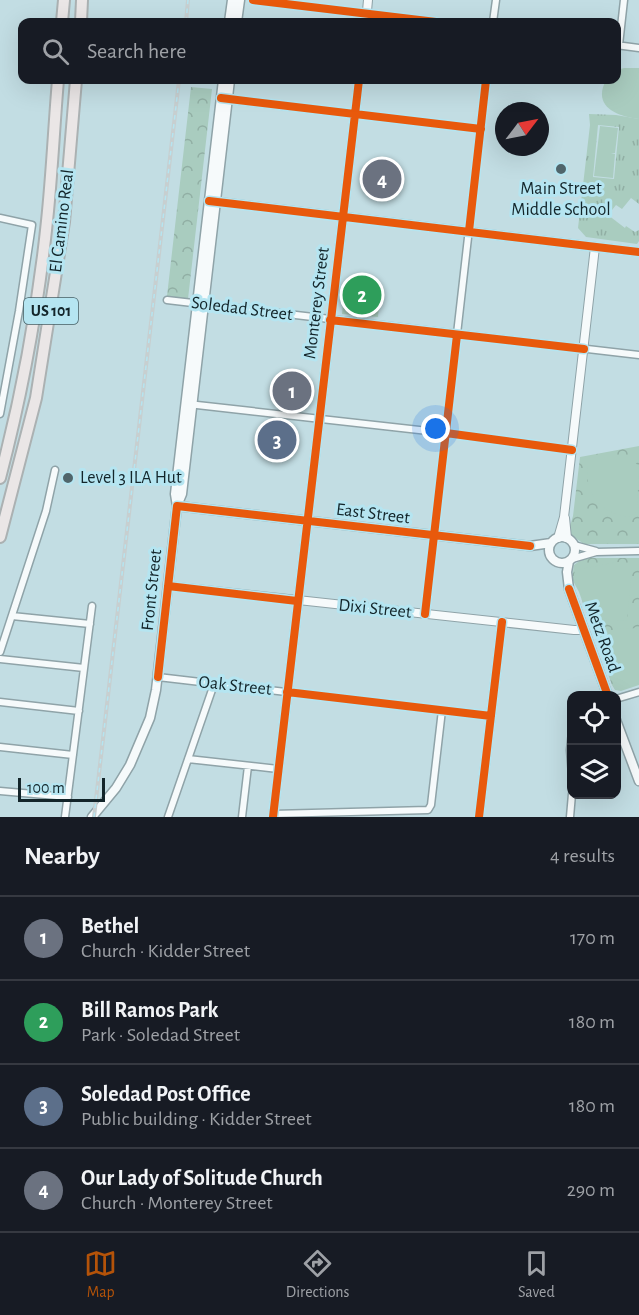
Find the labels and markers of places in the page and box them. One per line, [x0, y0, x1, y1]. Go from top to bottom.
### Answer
pin: 4 [362, 156, 401, 201]
marker: Main Street Middle School [554, 162, 568, 176]
place label: Main Street Middle School [511, 180, 611, 219]
pin: 2 [342, 272, 382, 318]
pin: 1 [272, 368, 312, 414]
pin: 3 [258, 418, 296, 462]
place label: Level 3 ILA Hut [80, 469, 182, 487]
marker: Level 3 ILA Hut [61, 471, 75, 485]

